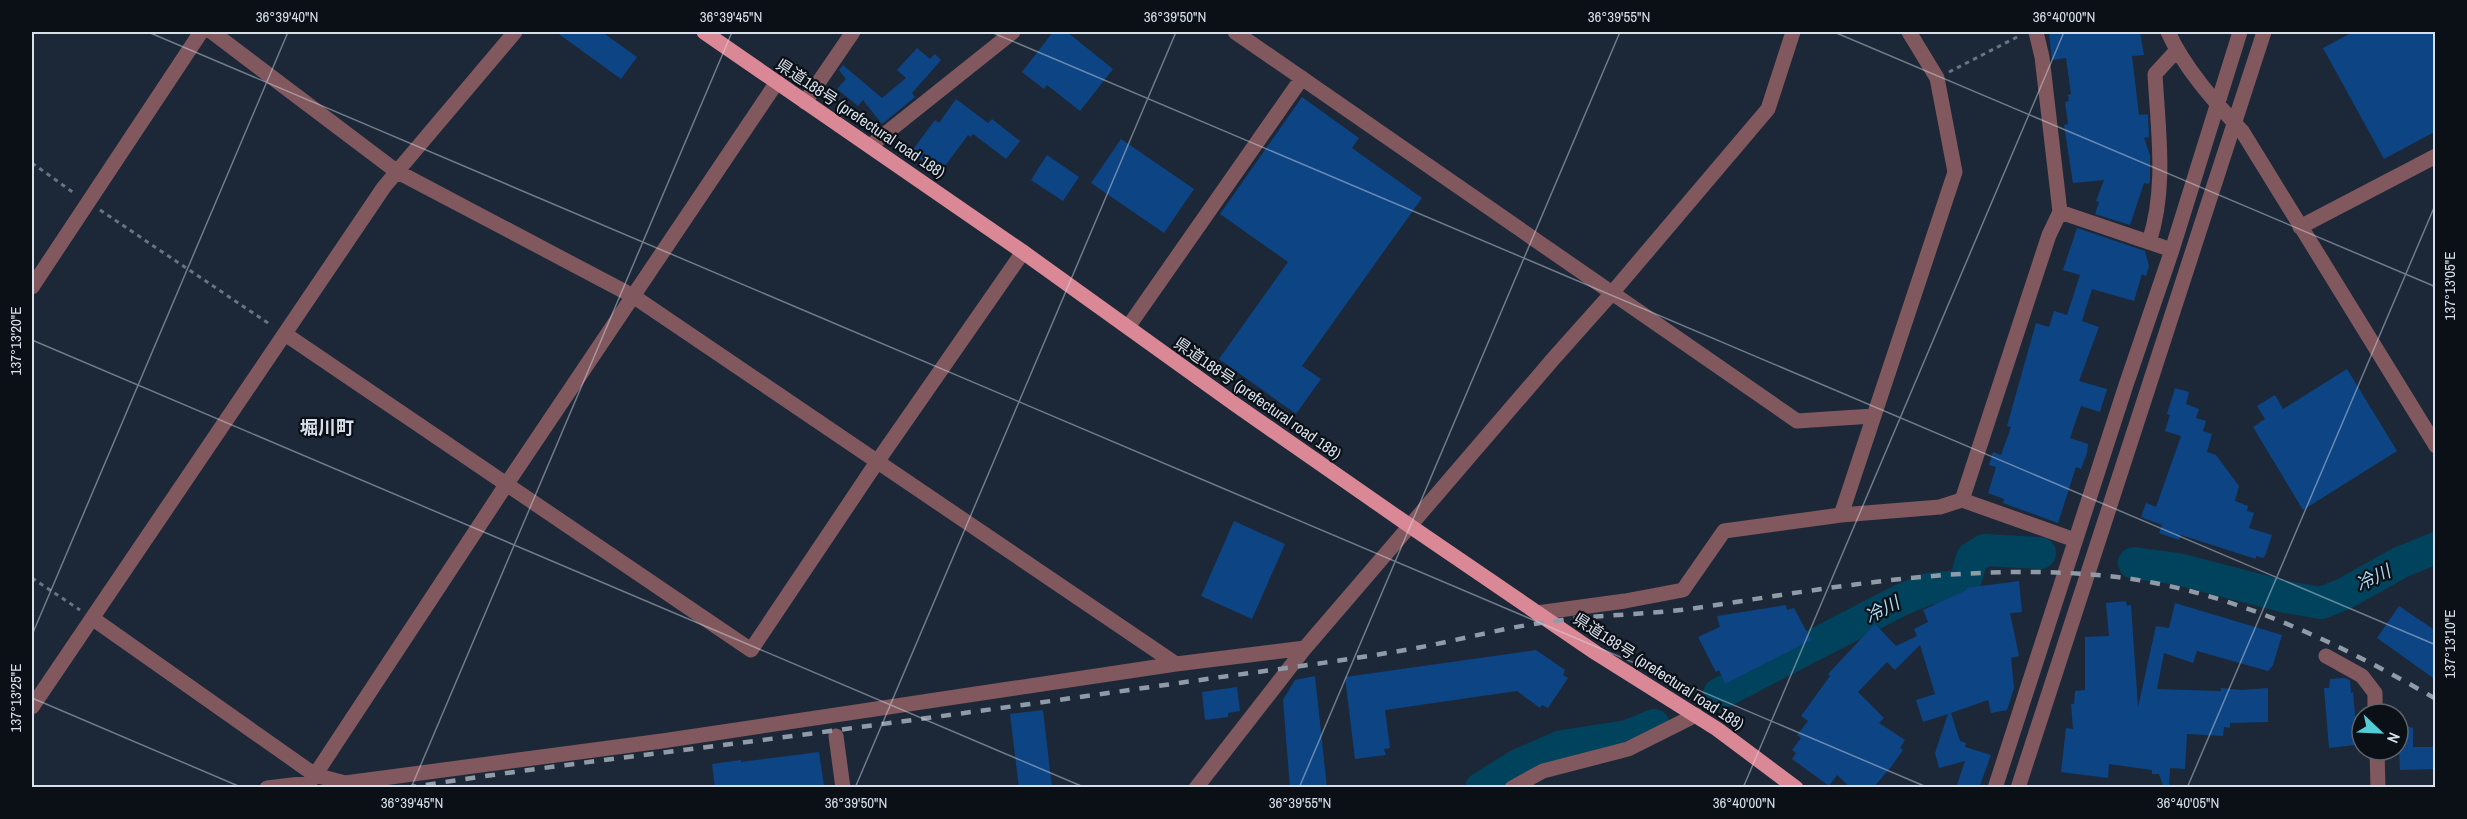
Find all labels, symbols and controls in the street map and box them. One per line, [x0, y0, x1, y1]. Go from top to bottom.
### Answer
text: 36°39'40"N [256, 6, 318, 27]
text: 36°39'45"N [700, 6, 762, 27]
text: 36°39'50"N [1144, 6, 1206, 27]
text: 36°39'55"N [1588, 6, 1650, 27]
text: 36°40'00"N [2033, 6, 2095, 27]
street label: 県道188号 (prefectural road 188) [772, 53, 950, 183]
text: 137°13'05"E [2439, 252, 2460, 320]
text: 137°13'20"E [5, 307, 26, 375]
street label: 県道188号 (prefectural road 188) [1170, 332, 1346, 464]
district label: 堀川町 [300, 415, 354, 440]
water label: 冷川 [2351, 558, 2396, 597]
water label: 冷川 [1860, 589, 1905, 629]
street label: 県道188号 (prefectural road 188) [1569, 607, 1749, 735]
text: 137°13'10"E [2439, 610, 2460, 678]
text: 137°13'25"E [5, 664, 26, 732]
north arrow [2350, 702, 2410, 762]
text: N [2382, 729, 2406, 747]
text: 36°39'45"N [381, 792, 443, 813]
text: 36°39'50"N [825, 792, 887, 813]
text: 36°39'55"N [1269, 792, 1331, 813]
text: 36°40'00"N [1713, 792, 1775, 813]
text: 36°40'05"N [2157, 792, 2219, 813]

